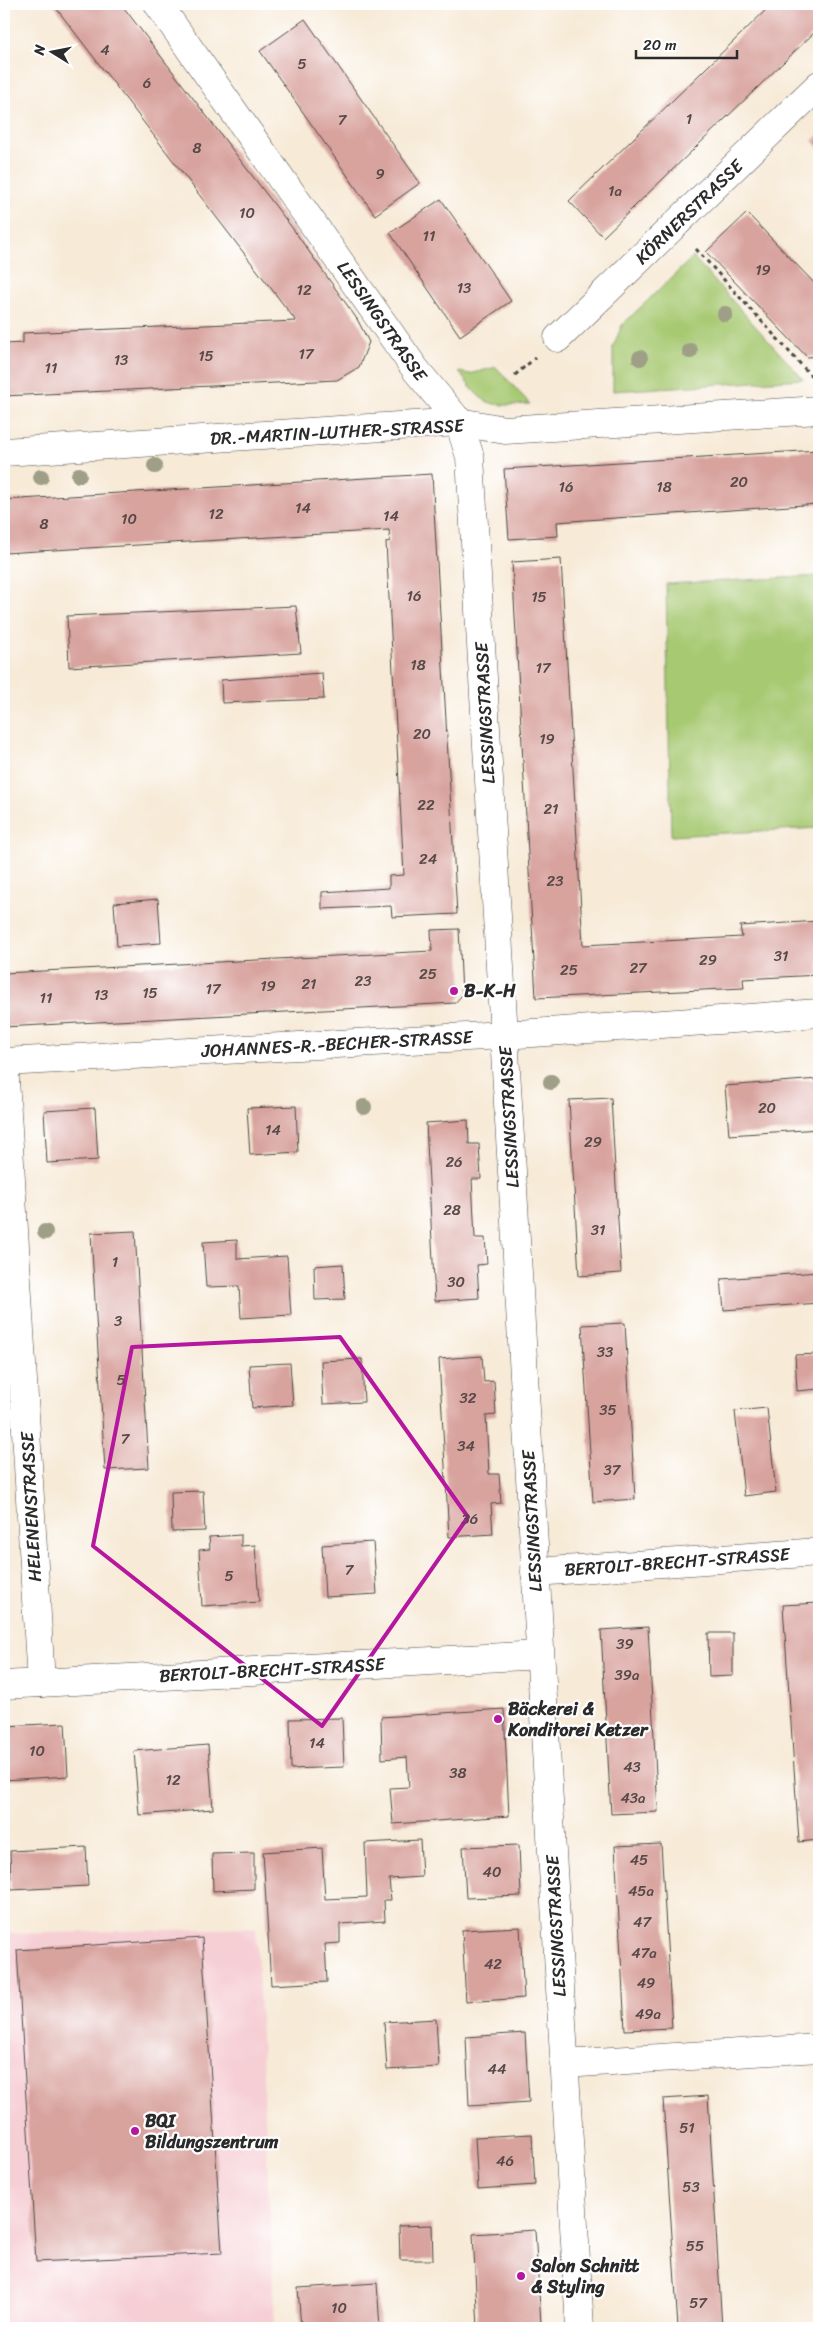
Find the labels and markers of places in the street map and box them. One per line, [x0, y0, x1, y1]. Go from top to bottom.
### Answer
place label: B-K-H [464, 975, 516, 1007]
marker: B-K-H [448, 985, 460, 997]
place label: Bäckerei & Konditorei Ketzer [507, 1693, 649, 1746]
marker: Bäckerei & Konditorei Ketzer [492, 1713, 504, 1725]
place label: BQI Bildungszentrum [145, 2105, 279, 2158]
marker: BQI Bildungszentrum [129, 2125, 141, 2137]
place label: Salon Schnitt & Styling [530, 2250, 639, 2303]
marker: Salon Schnitt & Styling [515, 2270, 527, 2282]

